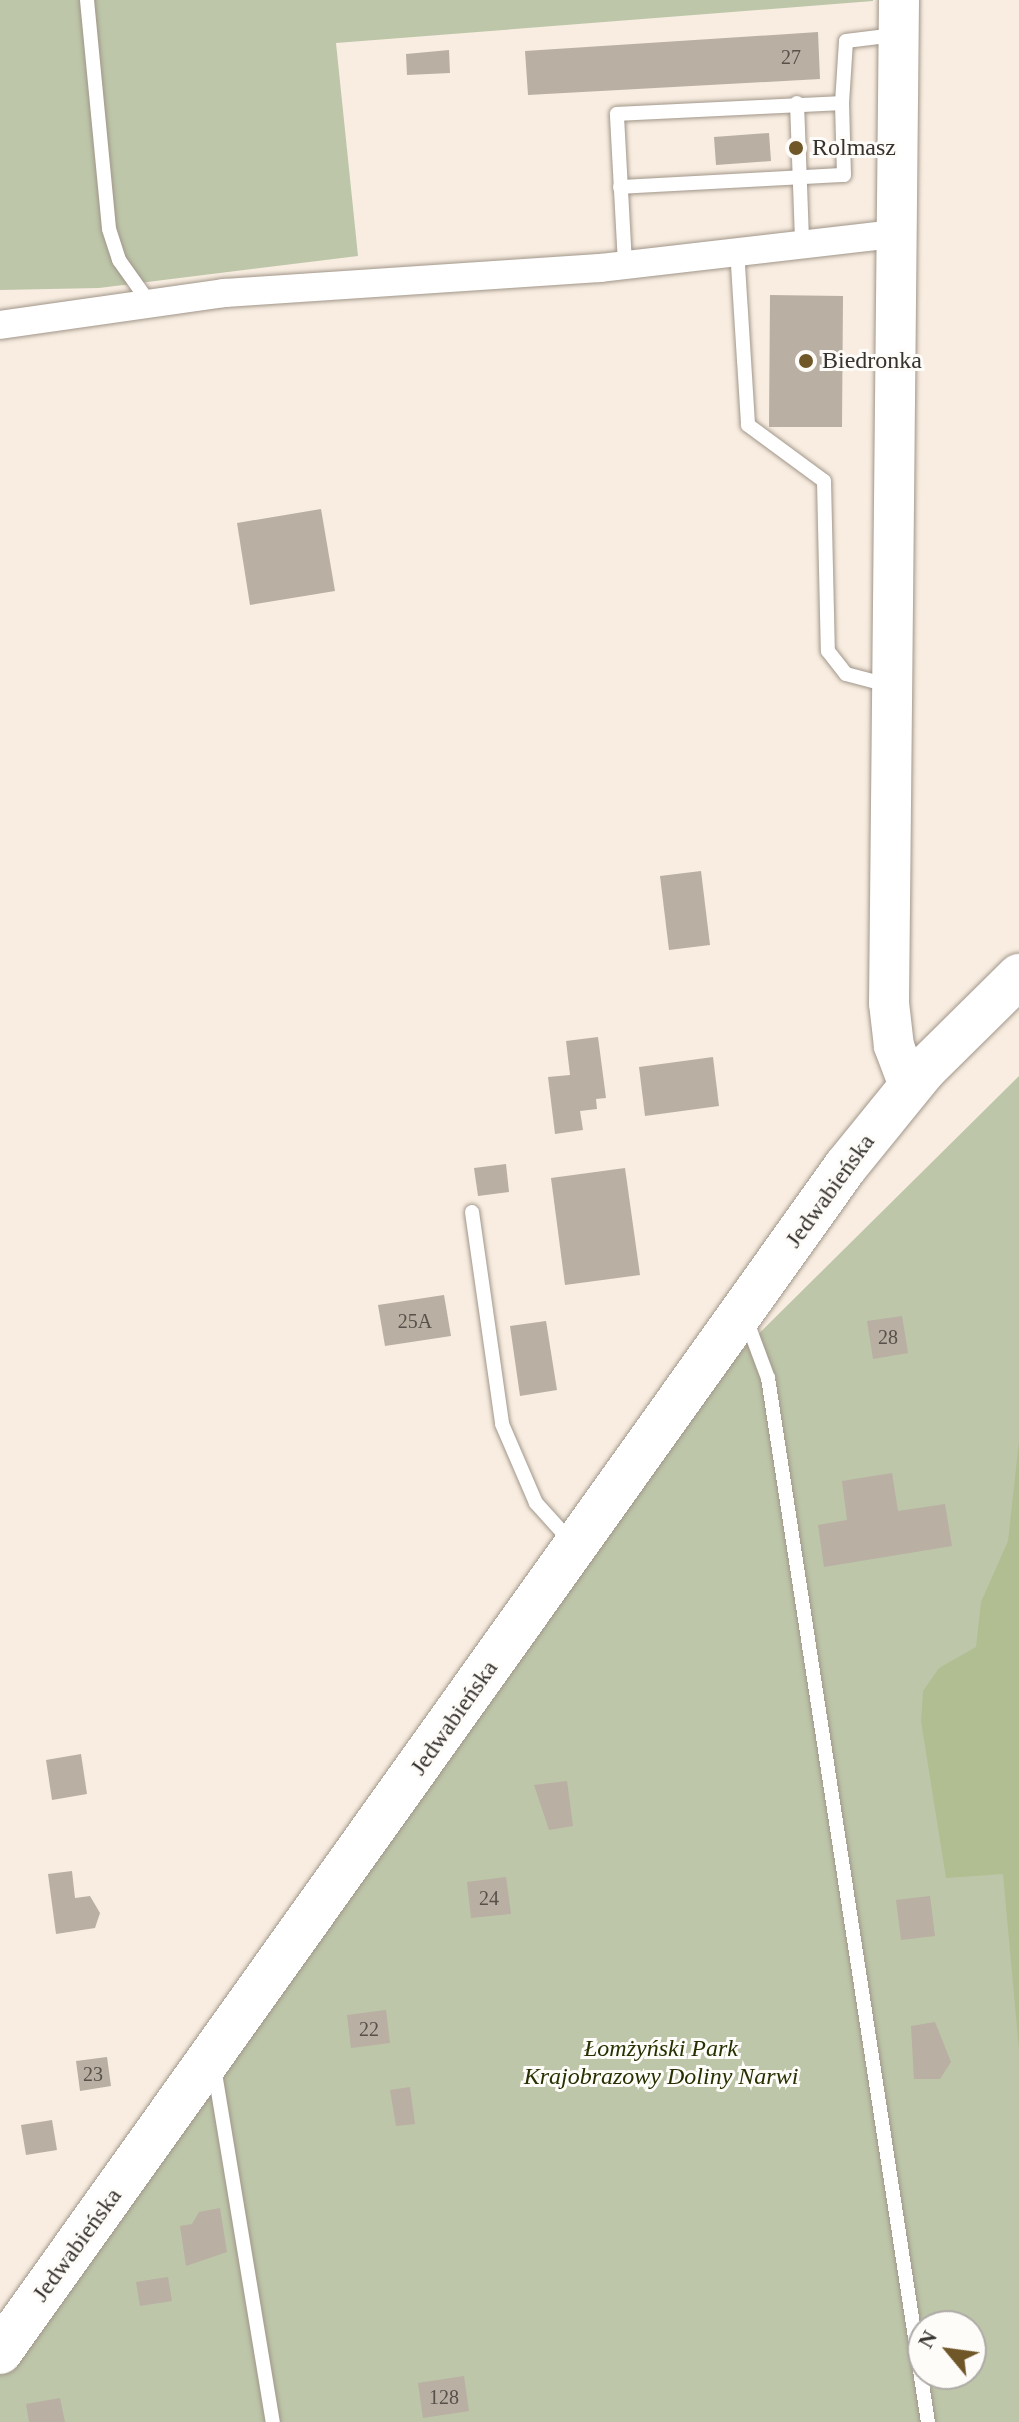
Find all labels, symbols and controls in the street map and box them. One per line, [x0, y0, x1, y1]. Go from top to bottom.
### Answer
house number: 27 [781, 45, 801, 69]
place label: Rolmasz [812, 134, 896, 162]
marker: Rolmasz [787, 139, 805, 157]
place label: Biedronka [822, 347, 922, 375]
marker: Biedronka [797, 352, 815, 370]
street label: Jedwabieńska [779, 1129, 881, 1253]
house number: 25A [398, 1309, 432, 1333]
house number: 28 [878, 1325, 898, 1349]
street label: Jedwabieńska [404, 1655, 504, 1781]
house number: 24 [479, 1886, 499, 1910]
house number: 22 [359, 2017, 379, 2041]
park label: Łomżyński Park Krajobrazowy Doliny Narwi [524, 2035, 798, 2091]
house number: 23 [83, 2062, 103, 2086]
street label: Jedwabieńska [26, 2183, 128, 2307]
north arrow [907, 2310, 987, 2390]
text: N [913, 2326, 942, 2352]
house number: 128 [429, 2385, 459, 2409]

